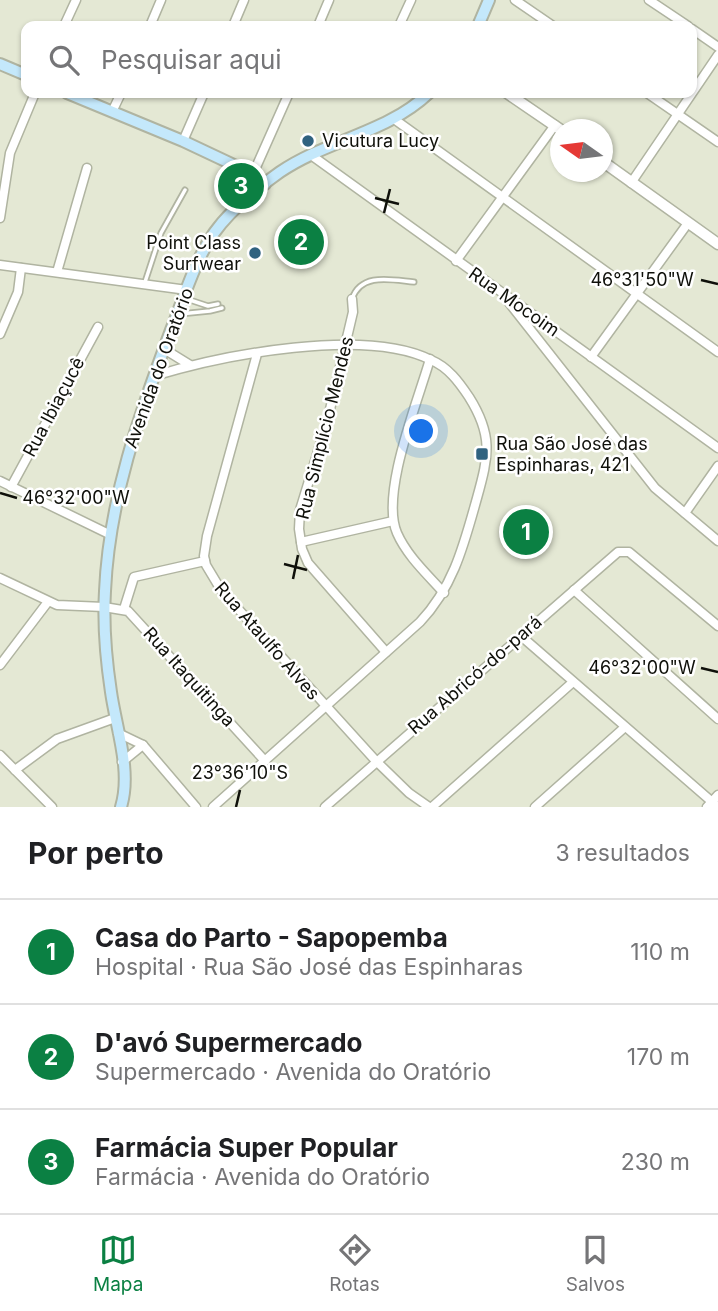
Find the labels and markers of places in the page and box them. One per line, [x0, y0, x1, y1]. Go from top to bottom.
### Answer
place label: Vicutura Lucy [322, 130, 439, 151]
marker: Vicutura Lucy [300, 133, 316, 149]
pin: 3 [218, 160, 264, 212]
pin: 2 [278, 216, 324, 268]
place label: Point Class Surfwear [146, 232, 241, 274]
marker: Point Class Surfwear [247, 245, 263, 261]
place label: Rua São José das Espinharas, 421 [496, 433, 648, 475]
marker: Rua São José das Espinharas, 421 [474, 446, 490, 462]
pin: 1 [503, 506, 549, 558]

